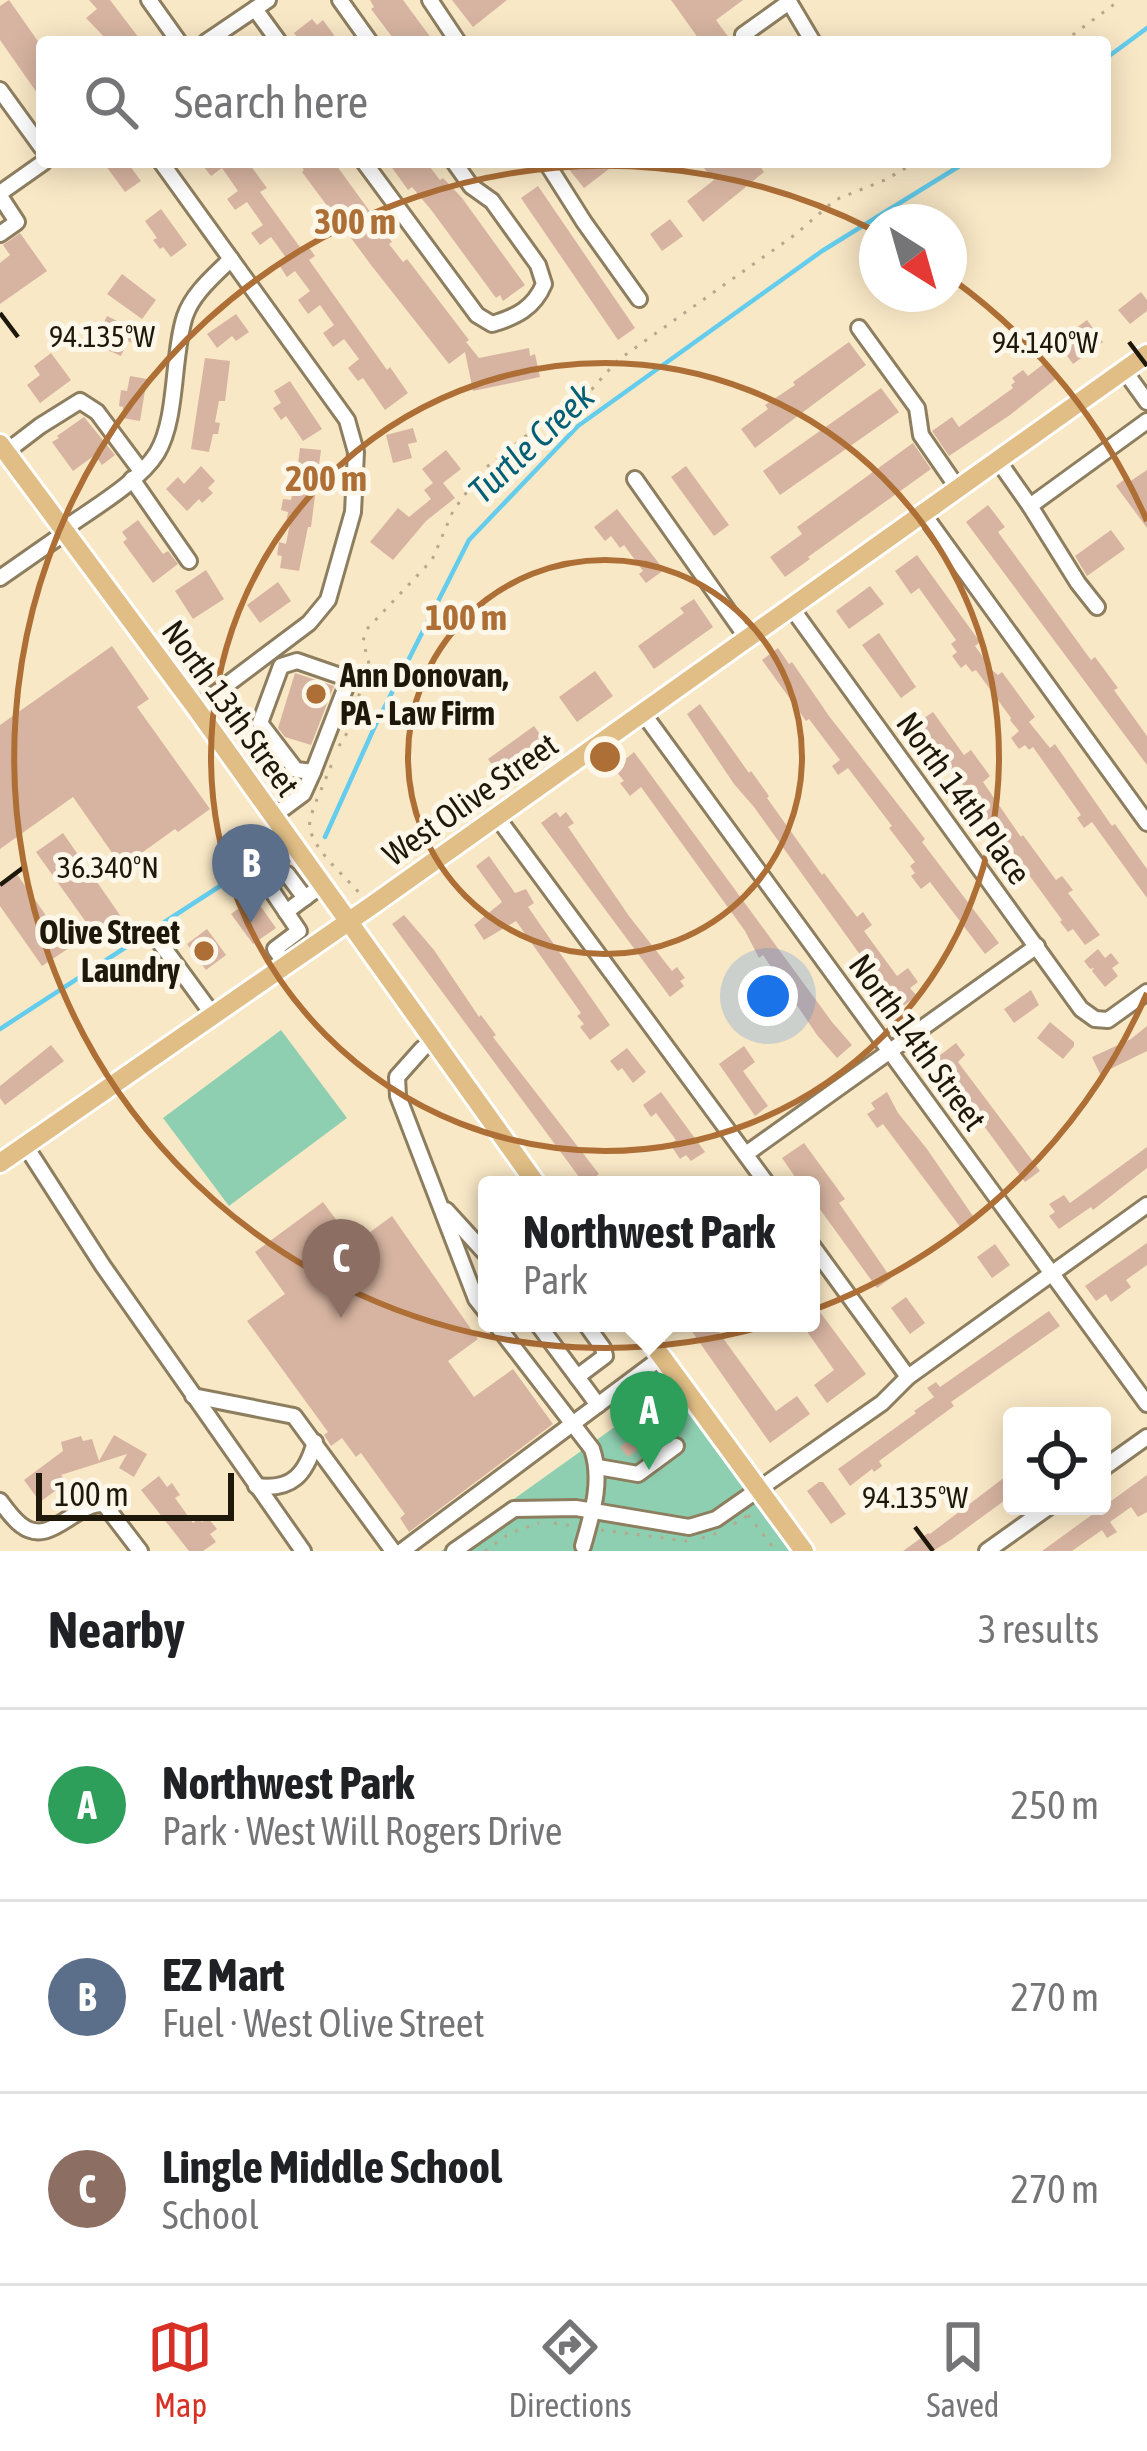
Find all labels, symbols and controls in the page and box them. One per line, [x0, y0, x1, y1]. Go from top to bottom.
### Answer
search box [36, 36, 1111, 168]
icon: search [78, 69, 144, 135]
text: Search here [174, 76, 368, 128]
text: 300 m [314, 200, 396, 242]
north arrow [859, 204, 967, 312]
text: 94.135°W [49, 319, 155, 353]
text: 94.140°W [992, 325, 1098, 359]
water label: Turtle Creek [460, 374, 603, 512]
text: 200 m [285, 457, 367, 499]
text: 100 m [425, 596, 507, 638]
street label: North 13th Street [155, 613, 307, 803]
place label: Ann Donovan, PA - Law Firm [339, 656, 508, 732]
marker: Ann Donovan, PA - Law Firm [303, 681, 329, 707]
street label: North 14th Place [889, 705, 1039, 891]
street label: West Olive Street [375, 725, 565, 873]
centre of rings [584, 736, 626, 778]
pin: B [212, 824, 290, 923]
text: 36.340°N [57, 850, 159, 884]
place label: Olive Street Laundry [39, 913, 180, 989]
marker: Olive Street Laundry [191, 938, 217, 964]
street label: North 14th Street [842, 947, 994, 1137]
your location [738, 966, 798, 1026]
popup [478, 1176, 820, 1332]
text: Northwest Park [523, 1206, 775, 1258]
pin: C [302, 1219, 380, 1318]
text: Park [523, 1258, 588, 1302]
pin: A [610, 1371, 688, 1470]
map controls [1003, 1407, 1111, 1515]
button: locate [1003, 1407, 1111, 1515]
scale bar [36, 1467, 234, 1520]
text: 100 m [54, 1475, 129, 1513]
text: 94.135°W [862, 1480, 968, 1514]
text: Nearby [48, 1600, 185, 1659]
text: 3 results [978, 1607, 1099, 1651]
text: Northwest Park [162, 1757, 414, 1809]
text: A [77, 1783, 97, 1827]
text: 250 m [1011, 1783, 1099, 1827]
text: Park · West Will Rogers Drive [162, 1809, 562, 1853]
text: EZ Mart [162, 1949, 284, 2001]
text: B [78, 1975, 96, 2019]
text: 270 m [1011, 1975, 1099, 2019]
text: Fuel · West Olive Street [162, 2001, 485, 2045]
text: Lingle Middle School [162, 2141, 502, 2193]
text: C [78, 2167, 96, 2211]
text: 270 m [1011, 2167, 1099, 2211]
text: School [162, 2193, 259, 2237]
tab: Map [147, 2314, 213, 2424]
tab: Directions [508, 2314, 632, 2424]
tab: Saved [927, 2314, 999, 2424]

